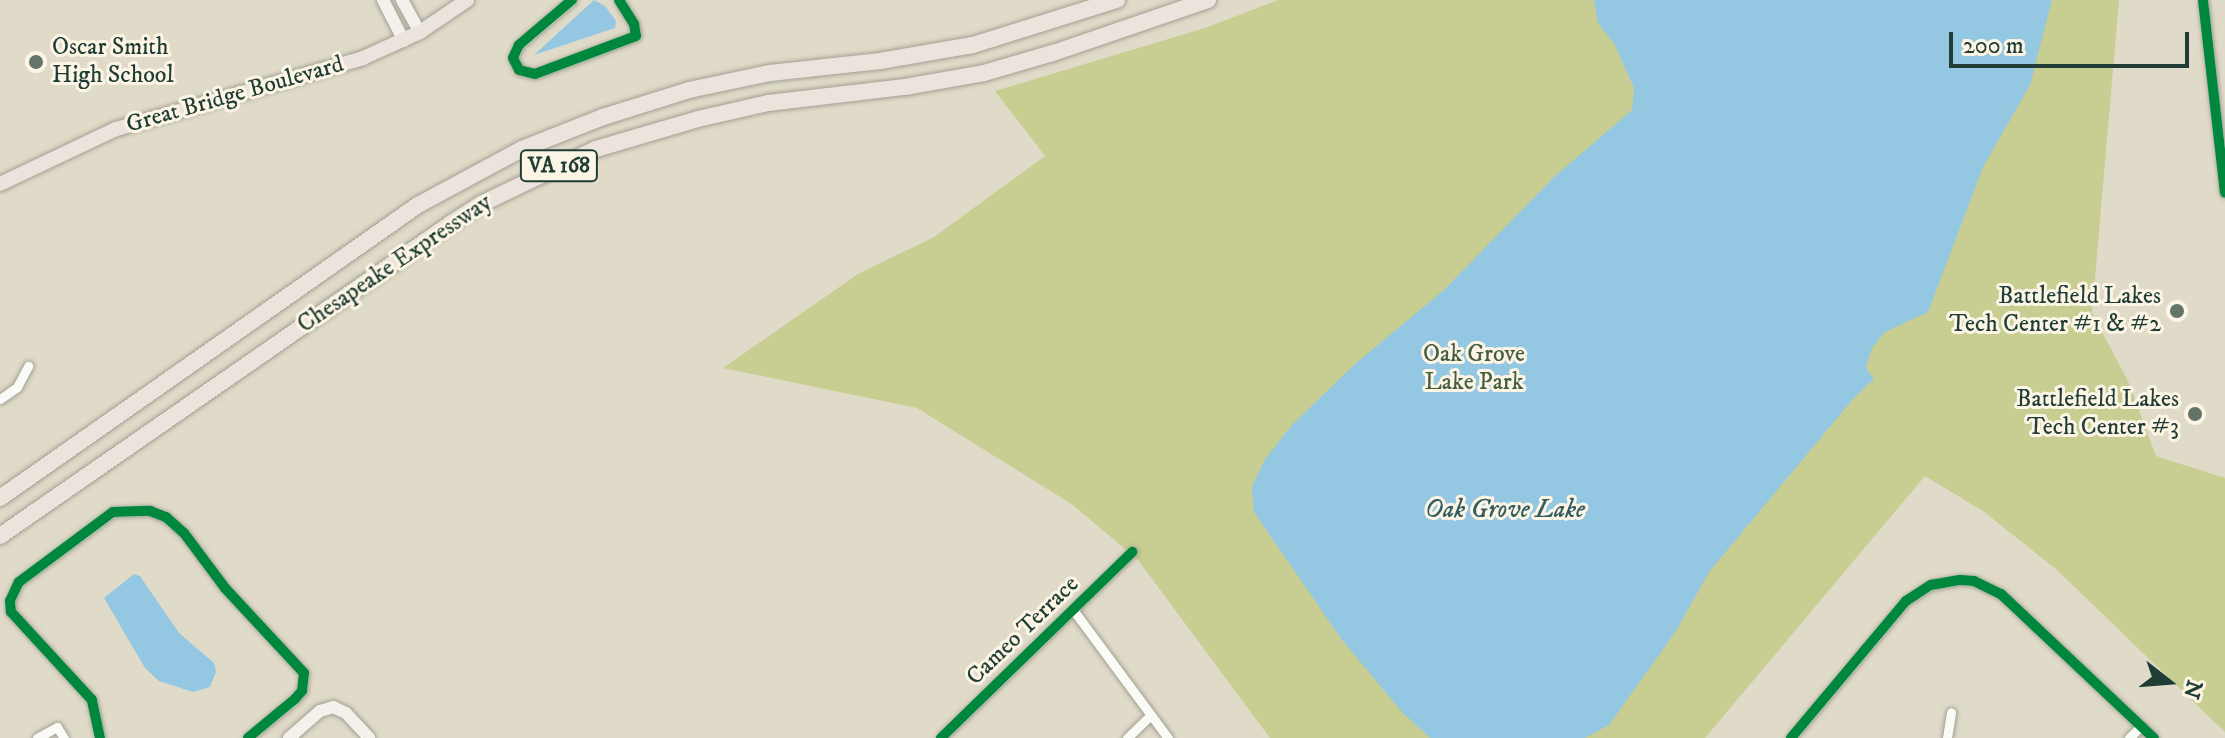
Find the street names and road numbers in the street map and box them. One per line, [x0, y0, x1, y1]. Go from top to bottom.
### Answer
street label: Great Bridge Boulevard [123, 50, 347, 140]
road number: VA 168 [519, 148, 599, 184]
street label: Chesapeake Expressway [292, 188, 498, 340]
street label: Cameo Terrace [961, 570, 1085, 692]

